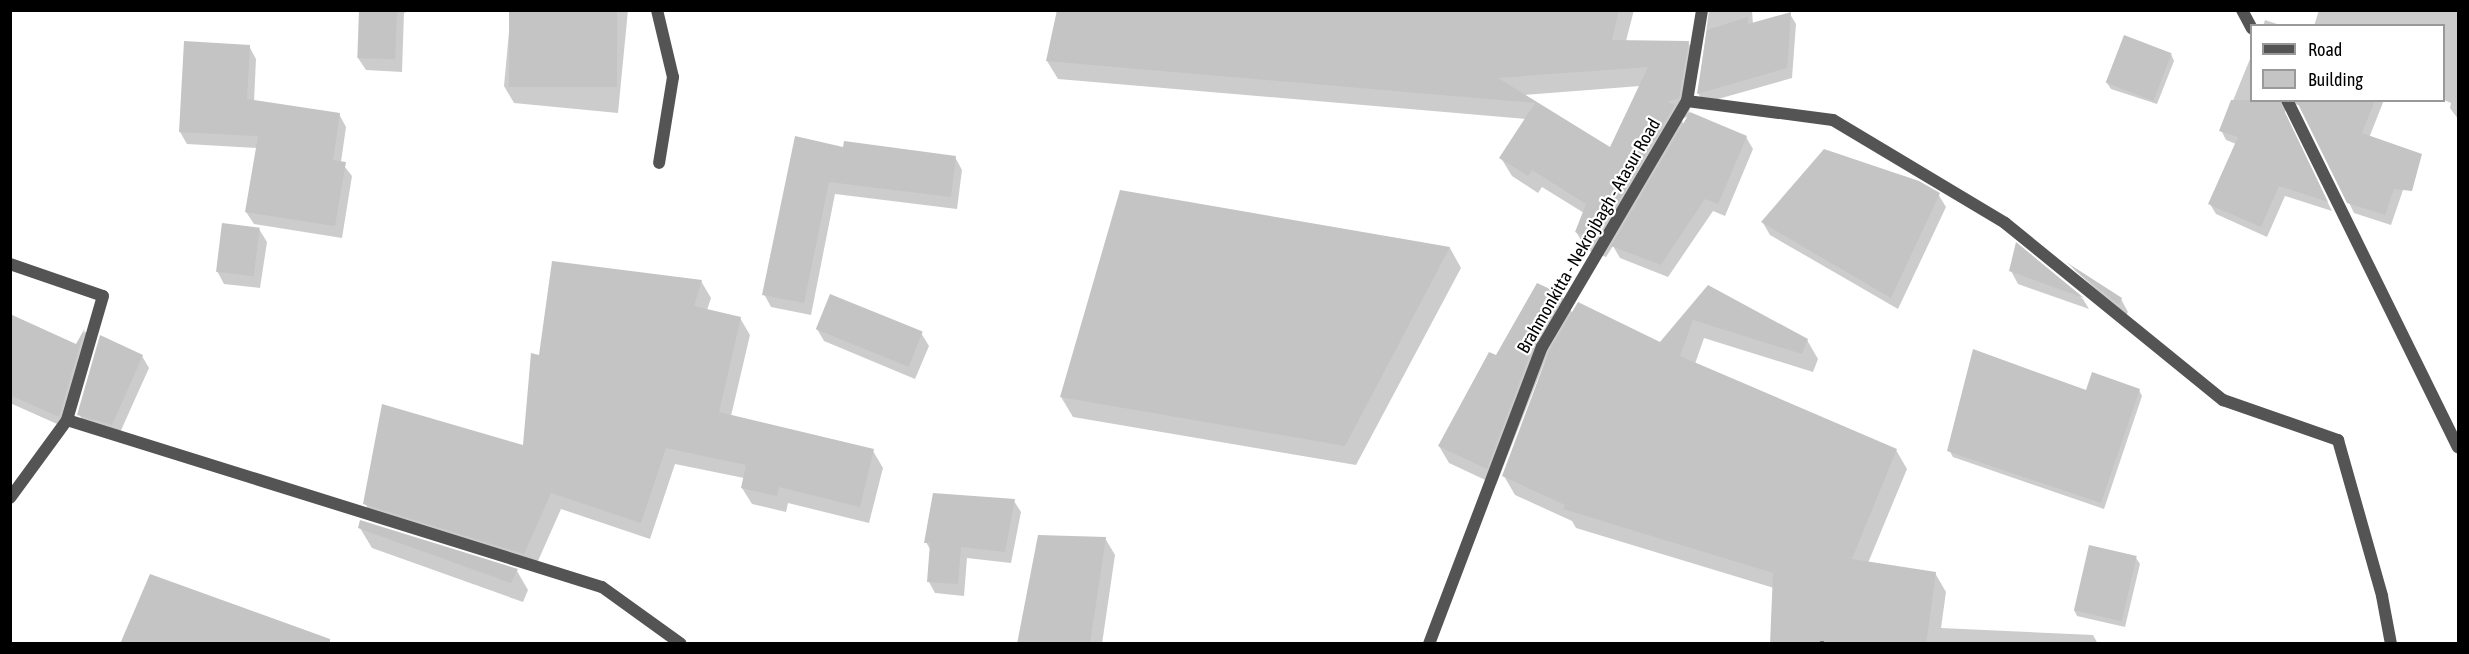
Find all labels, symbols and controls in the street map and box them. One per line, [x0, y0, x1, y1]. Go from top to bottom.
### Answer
legend [2250, 24, 2445, 102]
text: Road [2308, 39, 2342, 60]
text: Building [2308, 69, 2363, 90]
street label: Brahmonkitta - Nekrojbagh - Atasur Road [1513, 115, 1665, 357]

